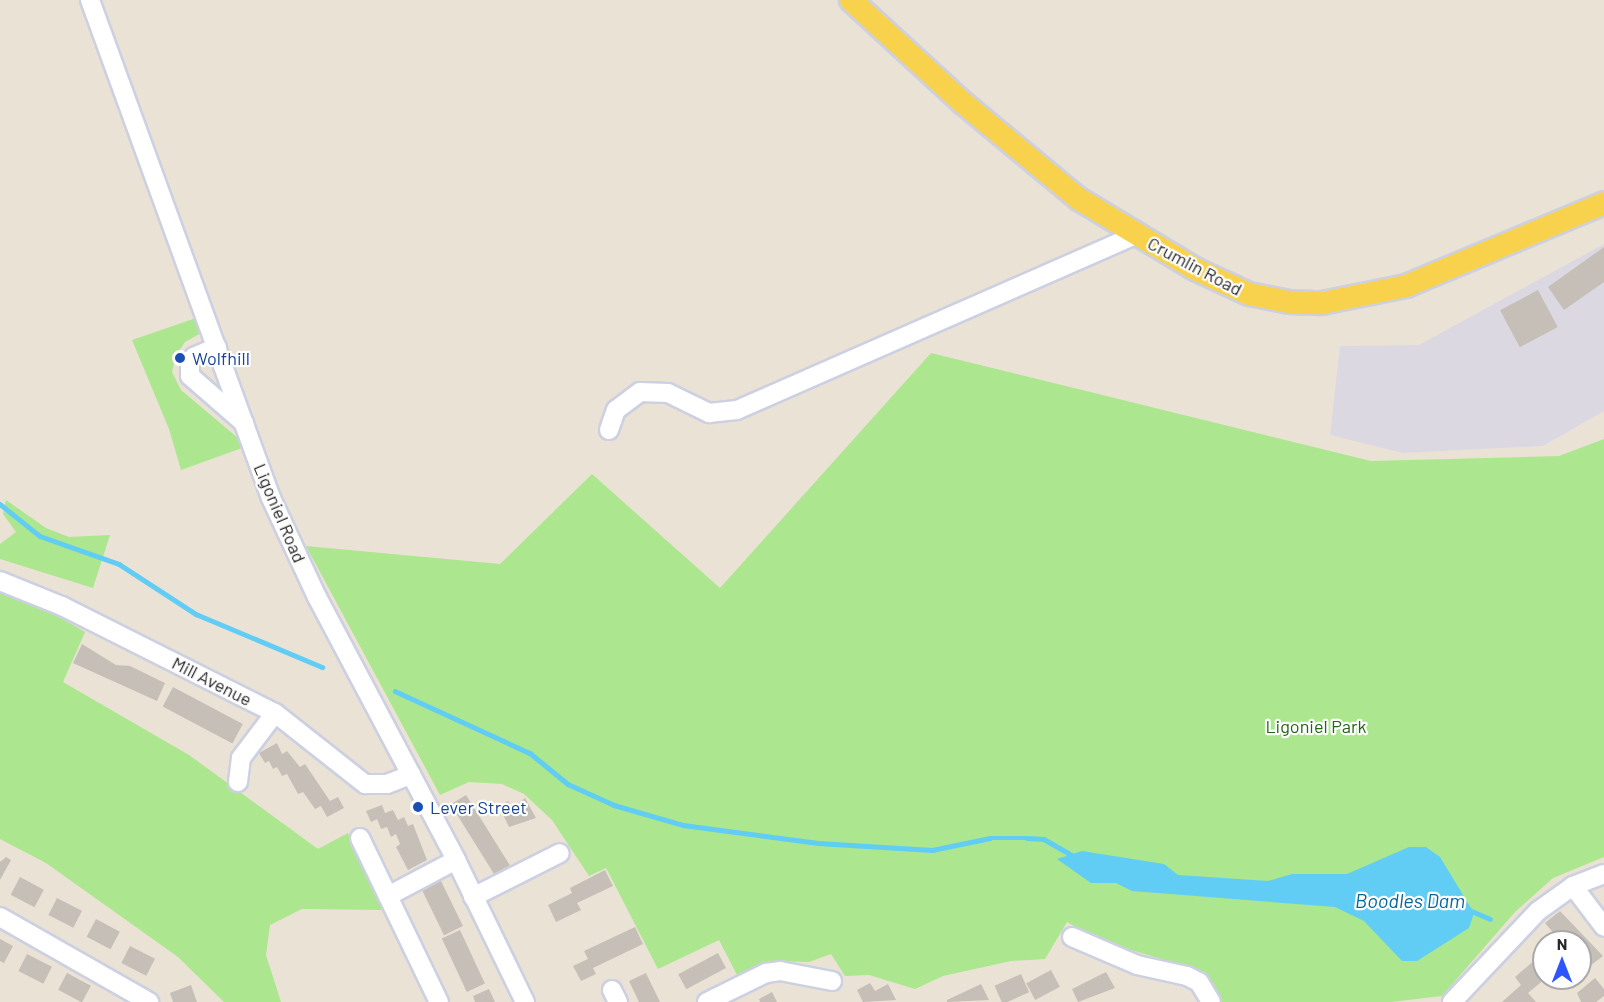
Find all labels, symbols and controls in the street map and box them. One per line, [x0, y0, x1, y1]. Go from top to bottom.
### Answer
street label: Crumlin Road [1144, 232, 1246, 300]
place label: Wolfhill [192, 347, 250, 369]
marker: Wolfhill [173, 351, 187, 365]
street label: Ligoniel Road [249, 460, 311, 566]
street label: Mill Avenue [169, 652, 255, 710]
park label: Ligoniel Park [1265, 715, 1367, 737]
place label: Lever Street [430, 796, 527, 818]
marker: Lever Street [411, 800, 425, 814]
water label: Boodles Dam [1355, 888, 1465, 912]
north arrow [1532, 930, 1592, 990]
text: N [1557, 934, 1567, 953]

